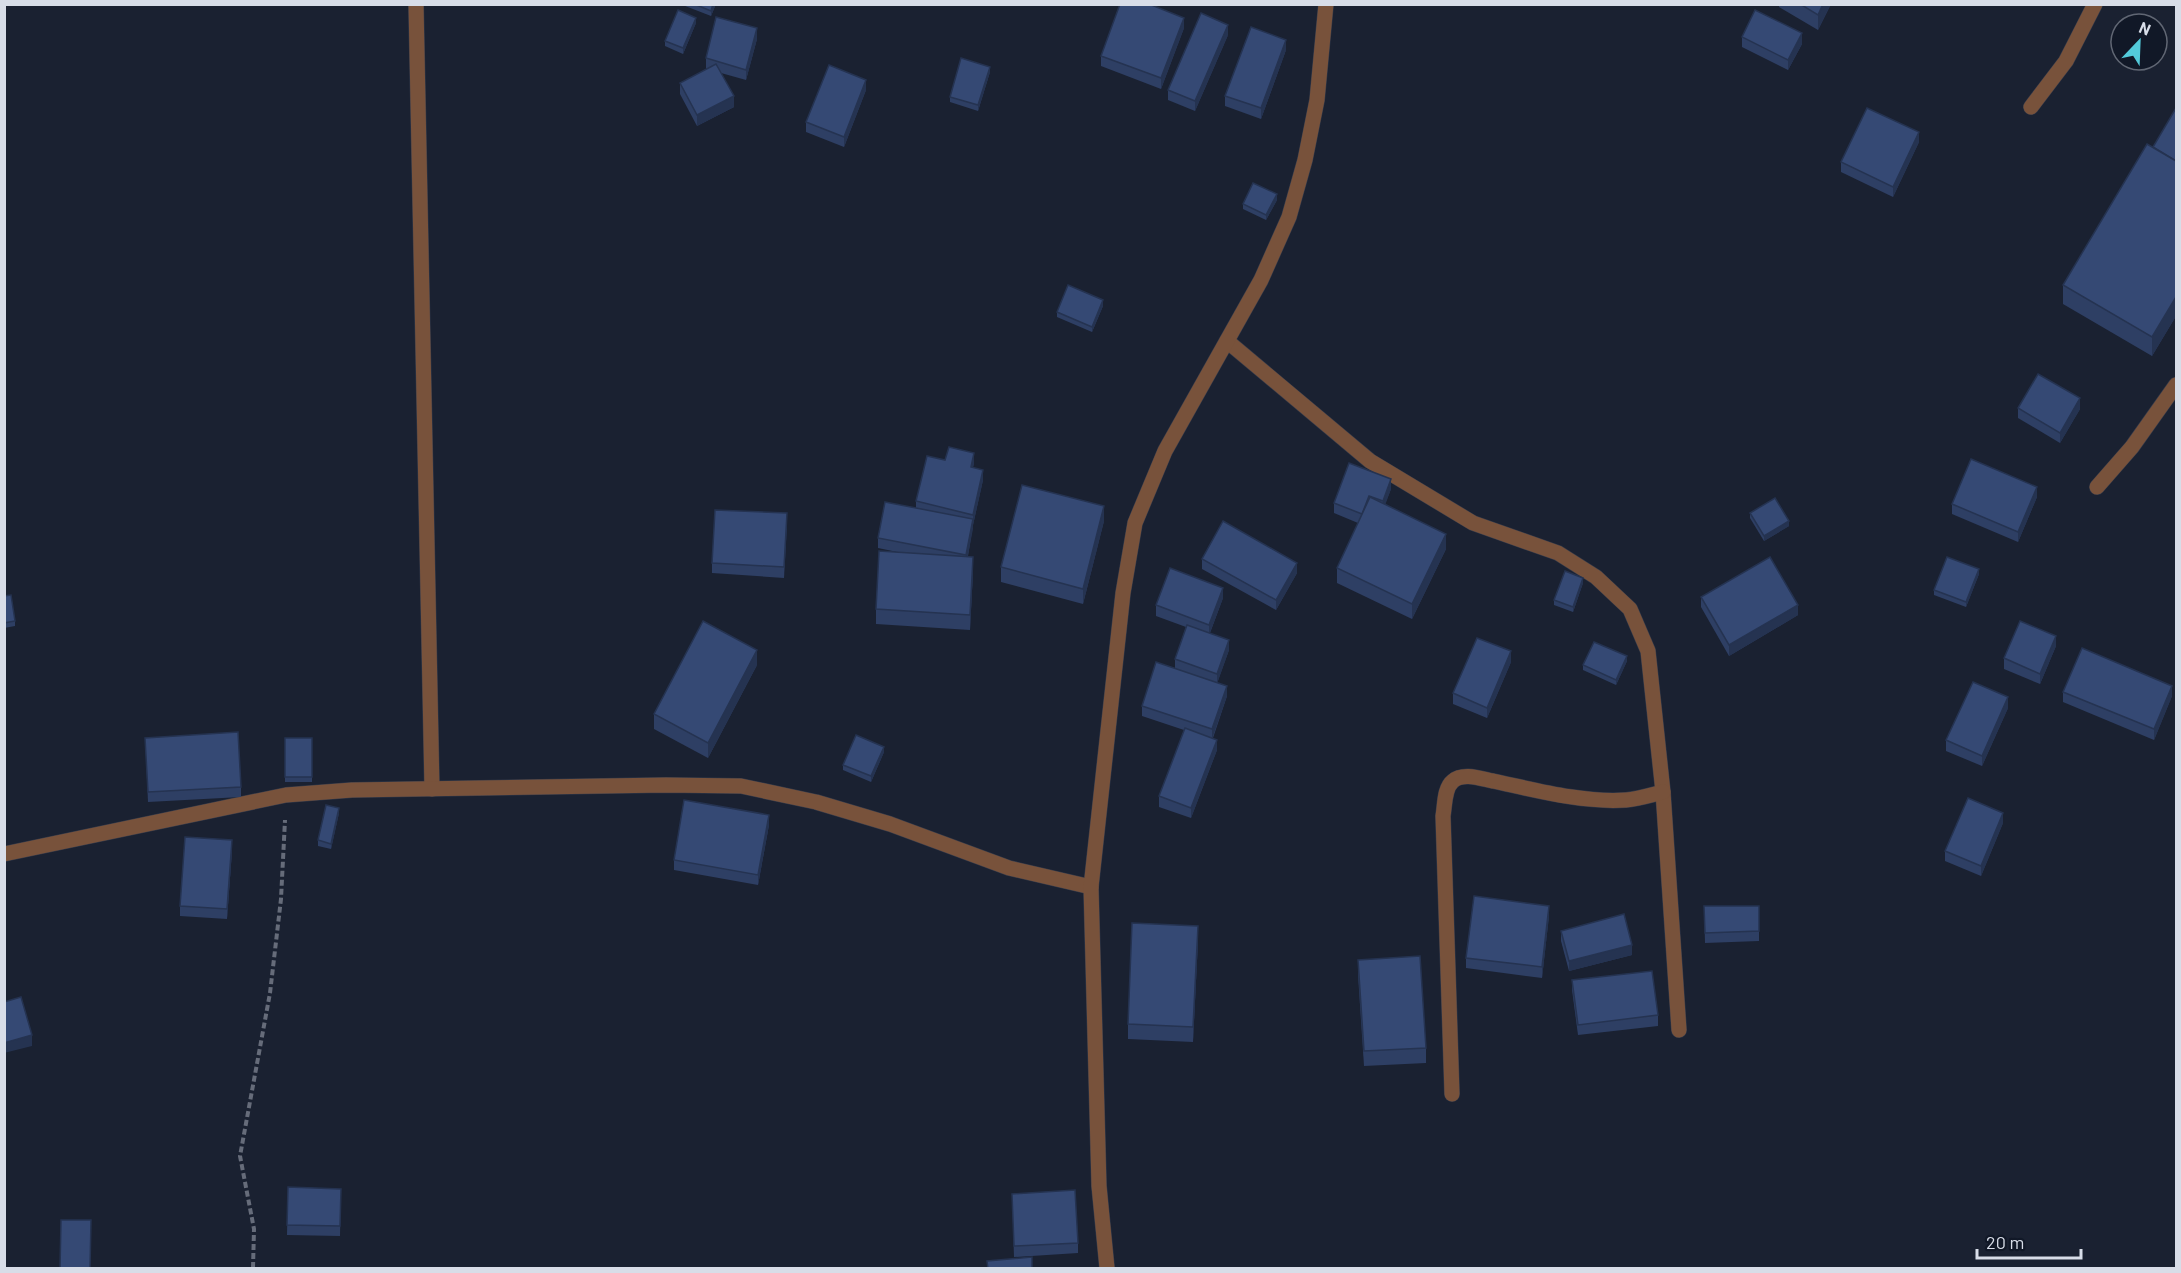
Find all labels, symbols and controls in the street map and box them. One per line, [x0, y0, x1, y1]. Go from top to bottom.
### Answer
north arrow [2109, 12, 2169, 72]
text: N [2136, 17, 2154, 39]
scale bar [1977, 1222, 2080, 1260]
text: 20 m [1986, 1231, 2024, 1253]

